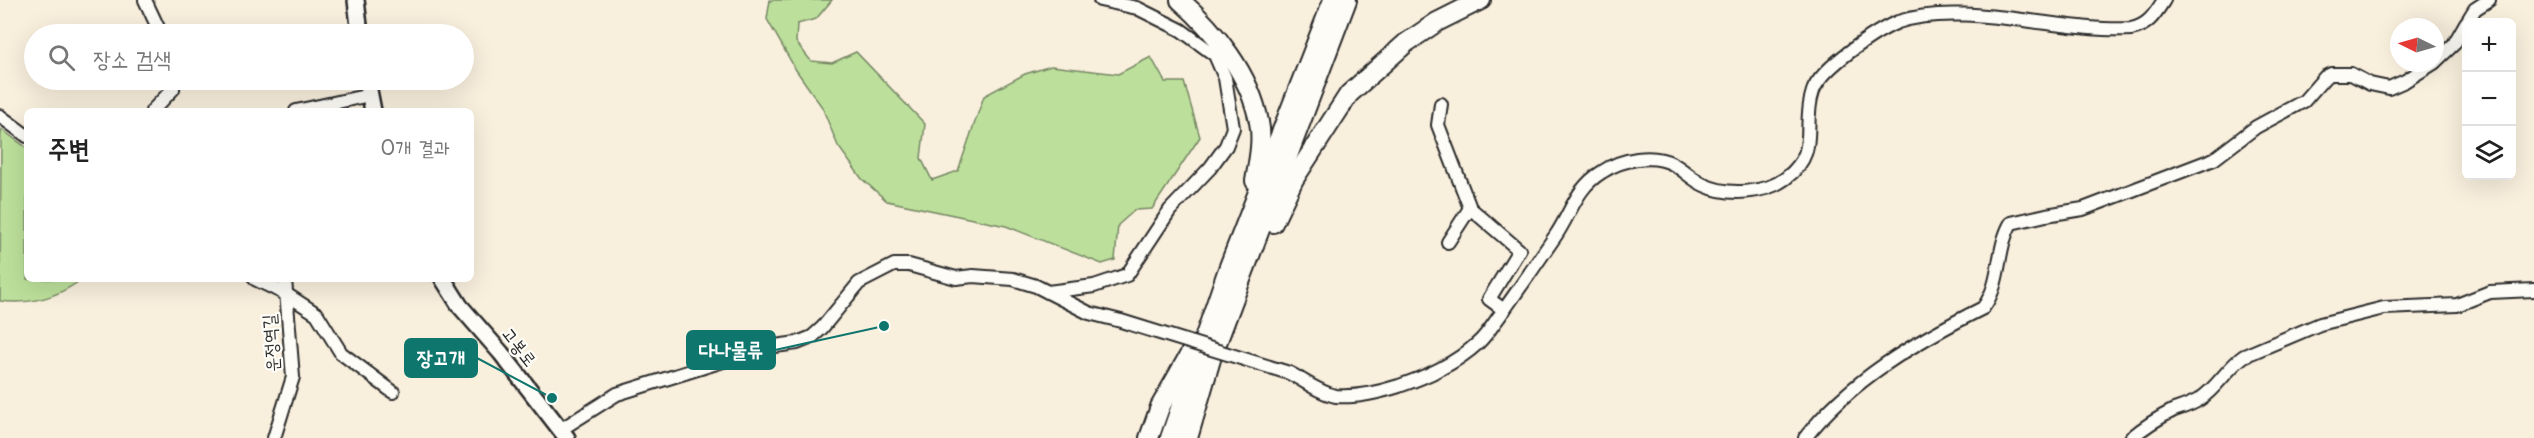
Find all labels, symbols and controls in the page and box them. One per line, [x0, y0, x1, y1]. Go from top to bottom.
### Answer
north arrow [2390, 18, 2444, 72]
map controls [2462, 18, 2516, 180]
button: + [2462, 18, 2516, 72]
search box [24, 24, 474, 90]
icon: search [45, 41, 78, 74]
text: 장소 검색 [93, 41, 171, 74]
button: − [2462, 72, 2516, 126]
button: layers [2462, 126, 2516, 180]
text: 주변 [48, 128, 90, 167]
text: 0개 결과 [381, 132, 450, 162]
street label: 운정역길 [254, 313, 285, 373]
street label: 고봉로 [496, 321, 544, 372]
callout: 다나물류 [687, 331, 775, 369]
text: 다나물류 [699, 334, 763, 364]
callout: 장고개 [405, 339, 477, 377]
text: 장고개 [417, 342, 465, 372]

